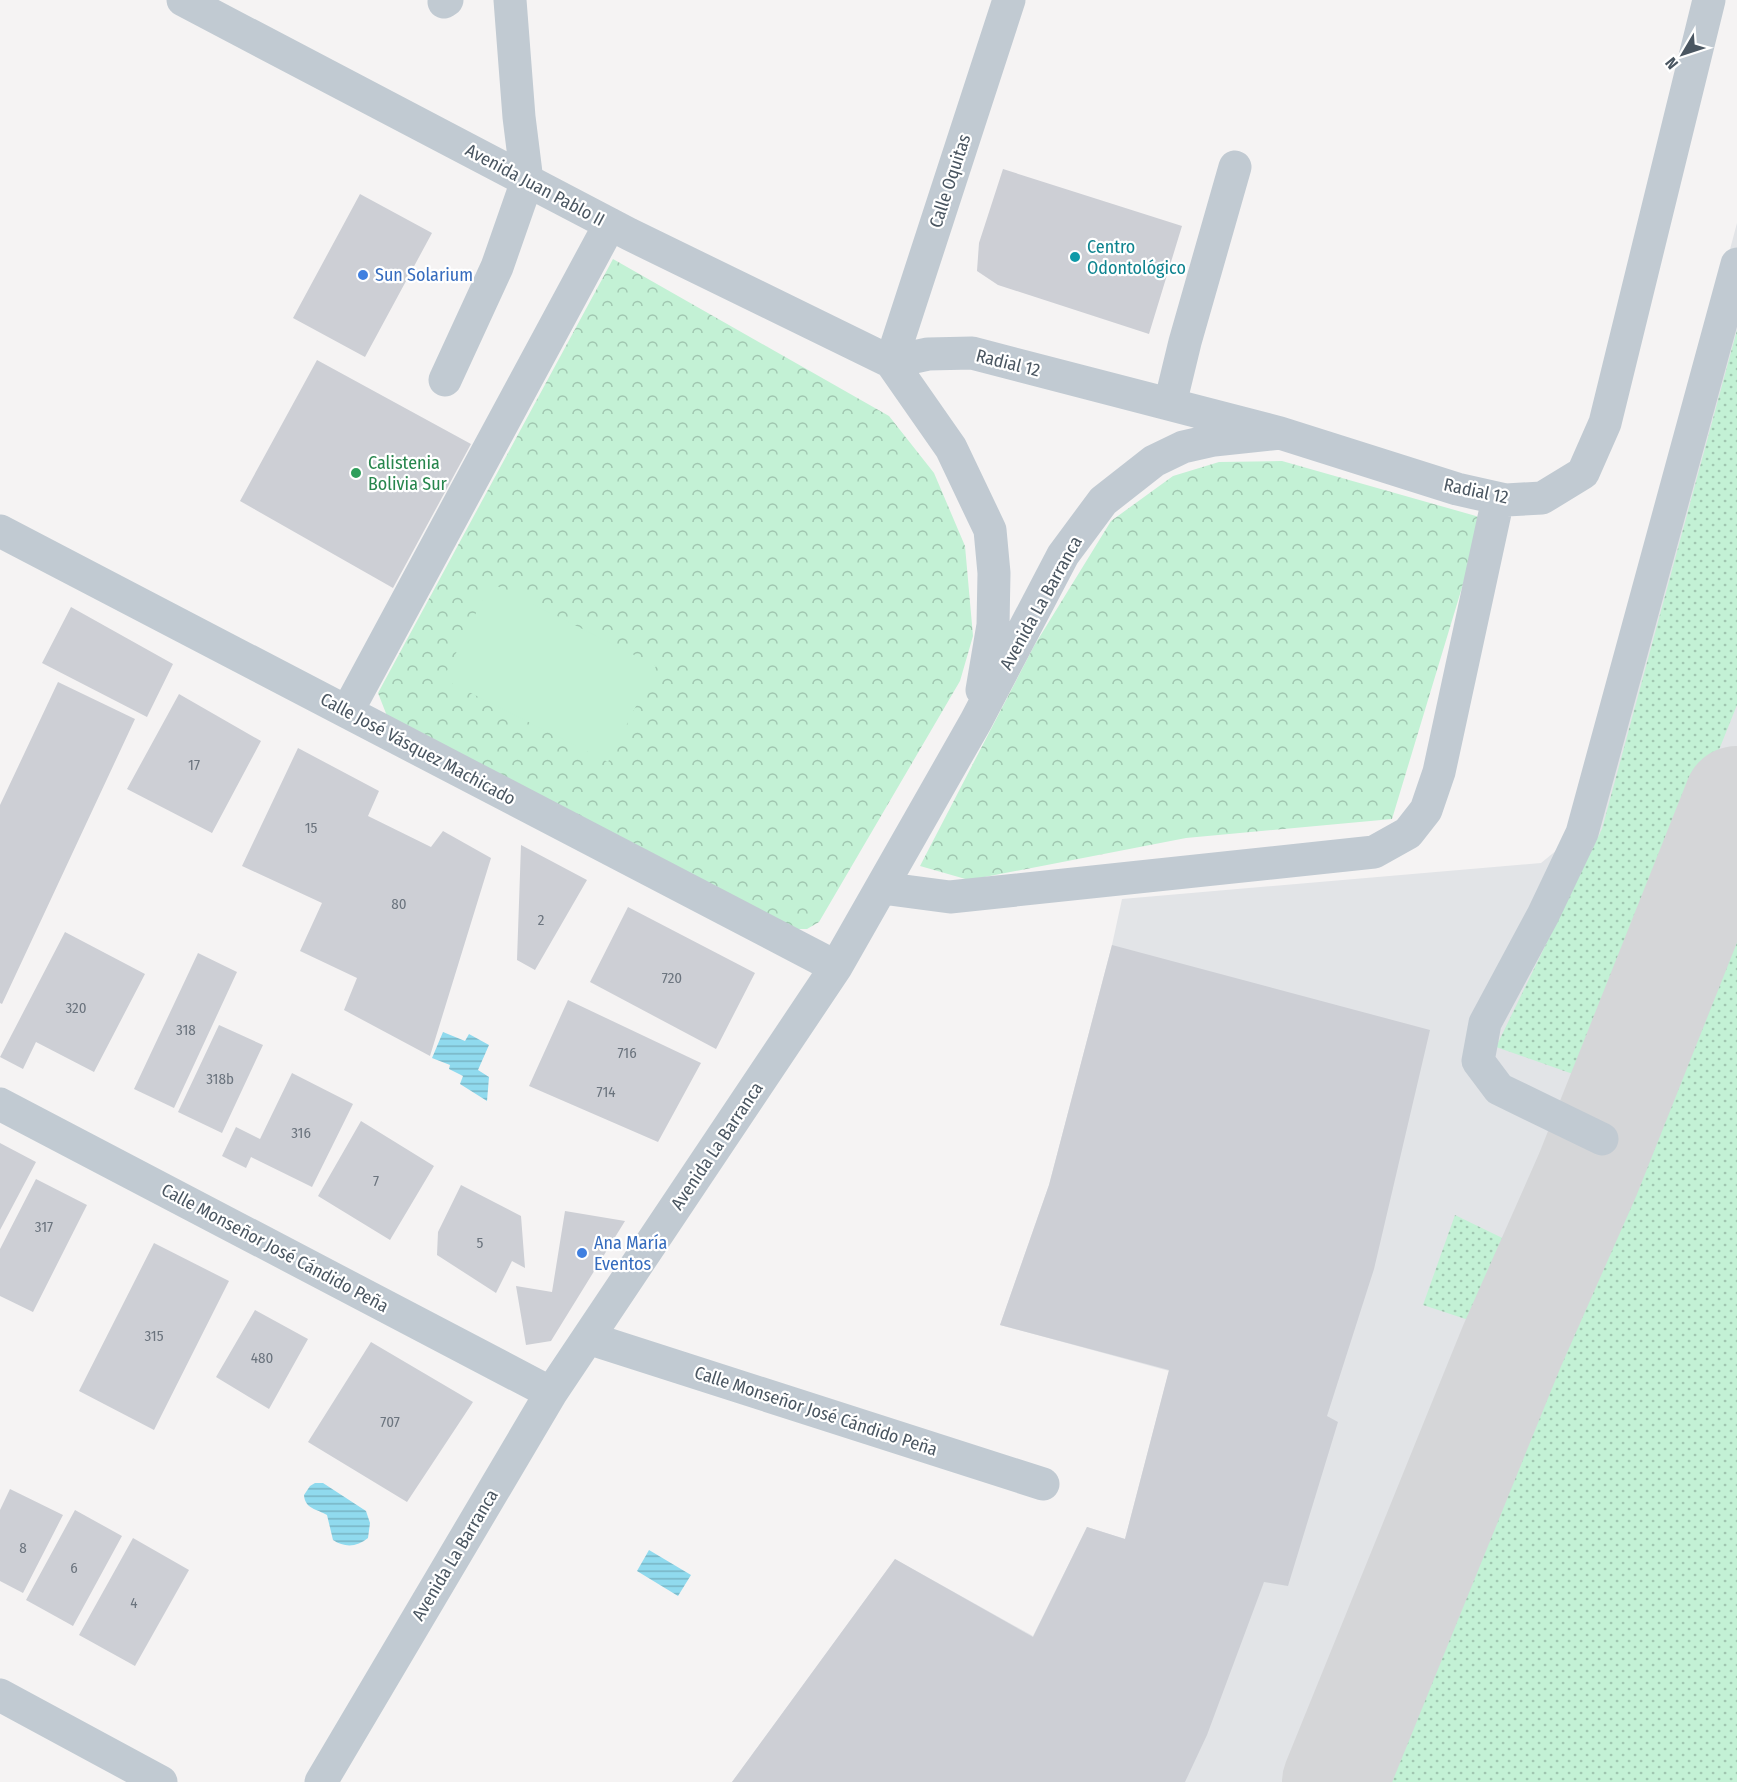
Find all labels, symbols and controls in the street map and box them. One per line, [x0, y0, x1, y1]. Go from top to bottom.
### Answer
north arrow [1653, 24, 1713, 84]
text: N [1661, 53, 1682, 73]
street label: Calle Oquitas [925, 131, 976, 231]
street label: Avenida Juan Pablo II [462, 139, 608, 231]
place label: Centro Odontológico [1087, 236, 1186, 279]
marker: Centro Odontológico [1068, 250, 1082, 264]
place label: Sun Solarium [375, 264, 473, 286]
marker: Sun Solarium [356, 268, 370, 282]
street label: Radial 12 [974, 344, 1042, 382]
place label: Calistenia Bolivia Sur [368, 452, 448, 495]
marker: Calistenia Bolivia Sur [349, 466, 363, 480]
street label: Radial 12 [1442, 473, 1510, 509]
street label: Avenida La Barranca [995, 532, 1087, 674]
street label: Calle José Vásquez Machicado [317, 688, 519, 810]
house number: 17 [188, 756, 200, 774]
house number: 15 [305, 819, 317, 837]
house number: 80 [391, 895, 407, 913]
house number: 2 [538, 911, 545, 929]
house number: 720 [662, 969, 682, 987]
house number: 320 [65, 999, 87, 1017]
house number: 318 [176, 1021, 196, 1039]
house number: 716 [617, 1044, 637, 1062]
house number: 318b [206, 1070, 234, 1088]
street label: Avenida La Barranca [666, 1078, 768, 1214]
house number: 714 [597, 1083, 616, 1101]
house number: 316 [291, 1124, 311, 1142]
house number: 7 [373, 1172, 379, 1190]
street label: Calle Monseñor José Cándido Peña [158, 1179, 392, 1317]
house number: 317 [35, 1218, 53, 1236]
place label: Ana María Eventos [594, 1232, 667, 1275]
house number: 5 [477, 1234, 484, 1252]
marker: Ana María Eventos [575, 1246, 589, 1260]
house number: 315 [144, 1327, 164, 1345]
house number: 480 [251, 1349, 273, 1367]
street label: Calle Monseñor José Cándido Peña [692, 1361, 940, 1461]
house number: 707 [380, 1413, 400, 1431]
street label: Avenida La Barranca [407, 1485, 503, 1625]
house number: 8 [19, 1539, 27, 1557]
house number: 6 [70, 1559, 78, 1577]
house number: 4 [130, 1594, 138, 1612]

